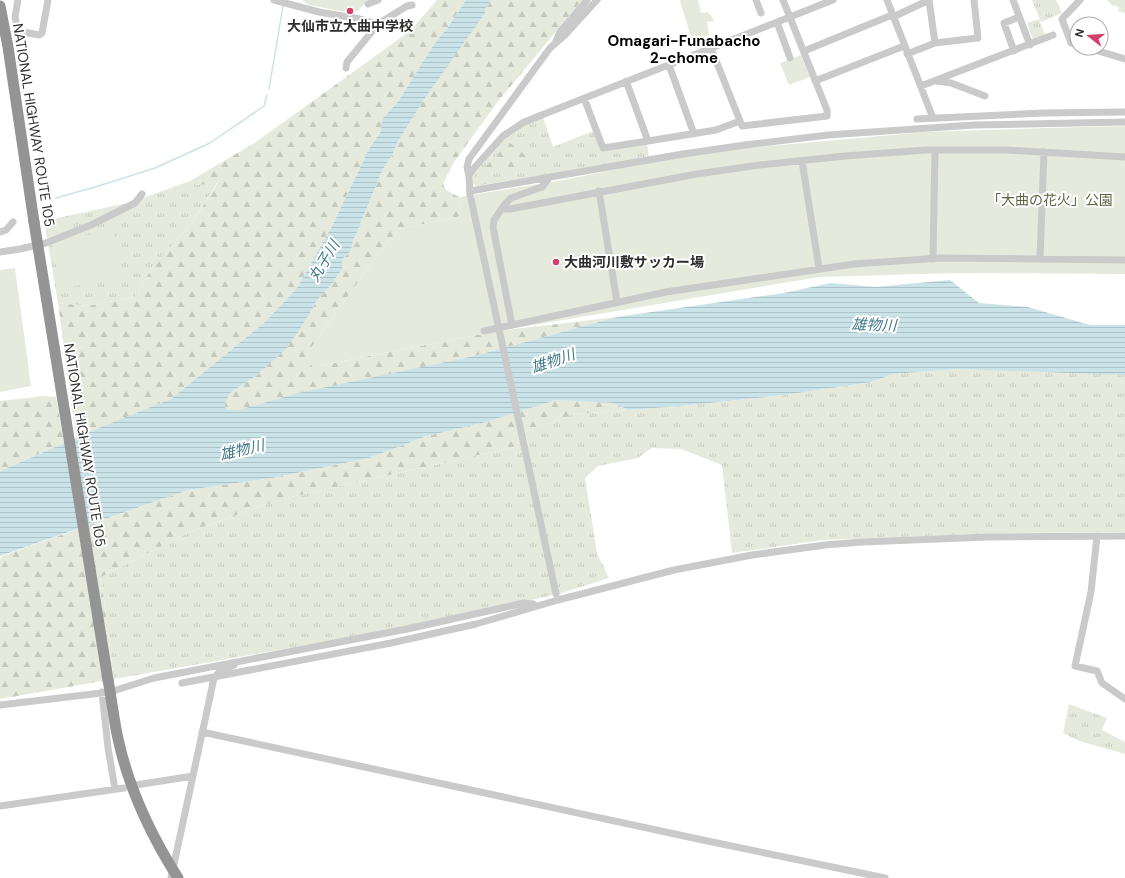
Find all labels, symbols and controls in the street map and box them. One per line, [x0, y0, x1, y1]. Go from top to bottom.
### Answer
marker: 大仙市立大曲中学校 [345, 6, 355, 16]
north arrow [1069, 16, 1109, 56]
place label: 大仙市立大曲中学校 [287, 17, 413, 35]
street label: NATIONAL HIGHWAY ROUTE 105 [9, 22, 59, 228]
text: N [1072, 27, 1087, 39]
district label: Omagari-Funabacho 2-chome [607, 31, 761, 68]
park label: 「大曲の花火」公園 [987, 191, 1113, 209]
water label: 丸子川 [304, 235, 345, 285]
place label: 大曲河川敷サッカー場 [564, 253, 704, 271]
marker: 大曲河川敷サッカー場 [551, 257, 561, 267]
water label: 雄物川 [851, 314, 899, 336]
street label: NATIONAL HIGHWAY ROUTE 105 [60, 342, 110, 548]
water label: 雄物川 [528, 344, 579, 378]
water label: 雄物川 [218, 435, 268, 465]

